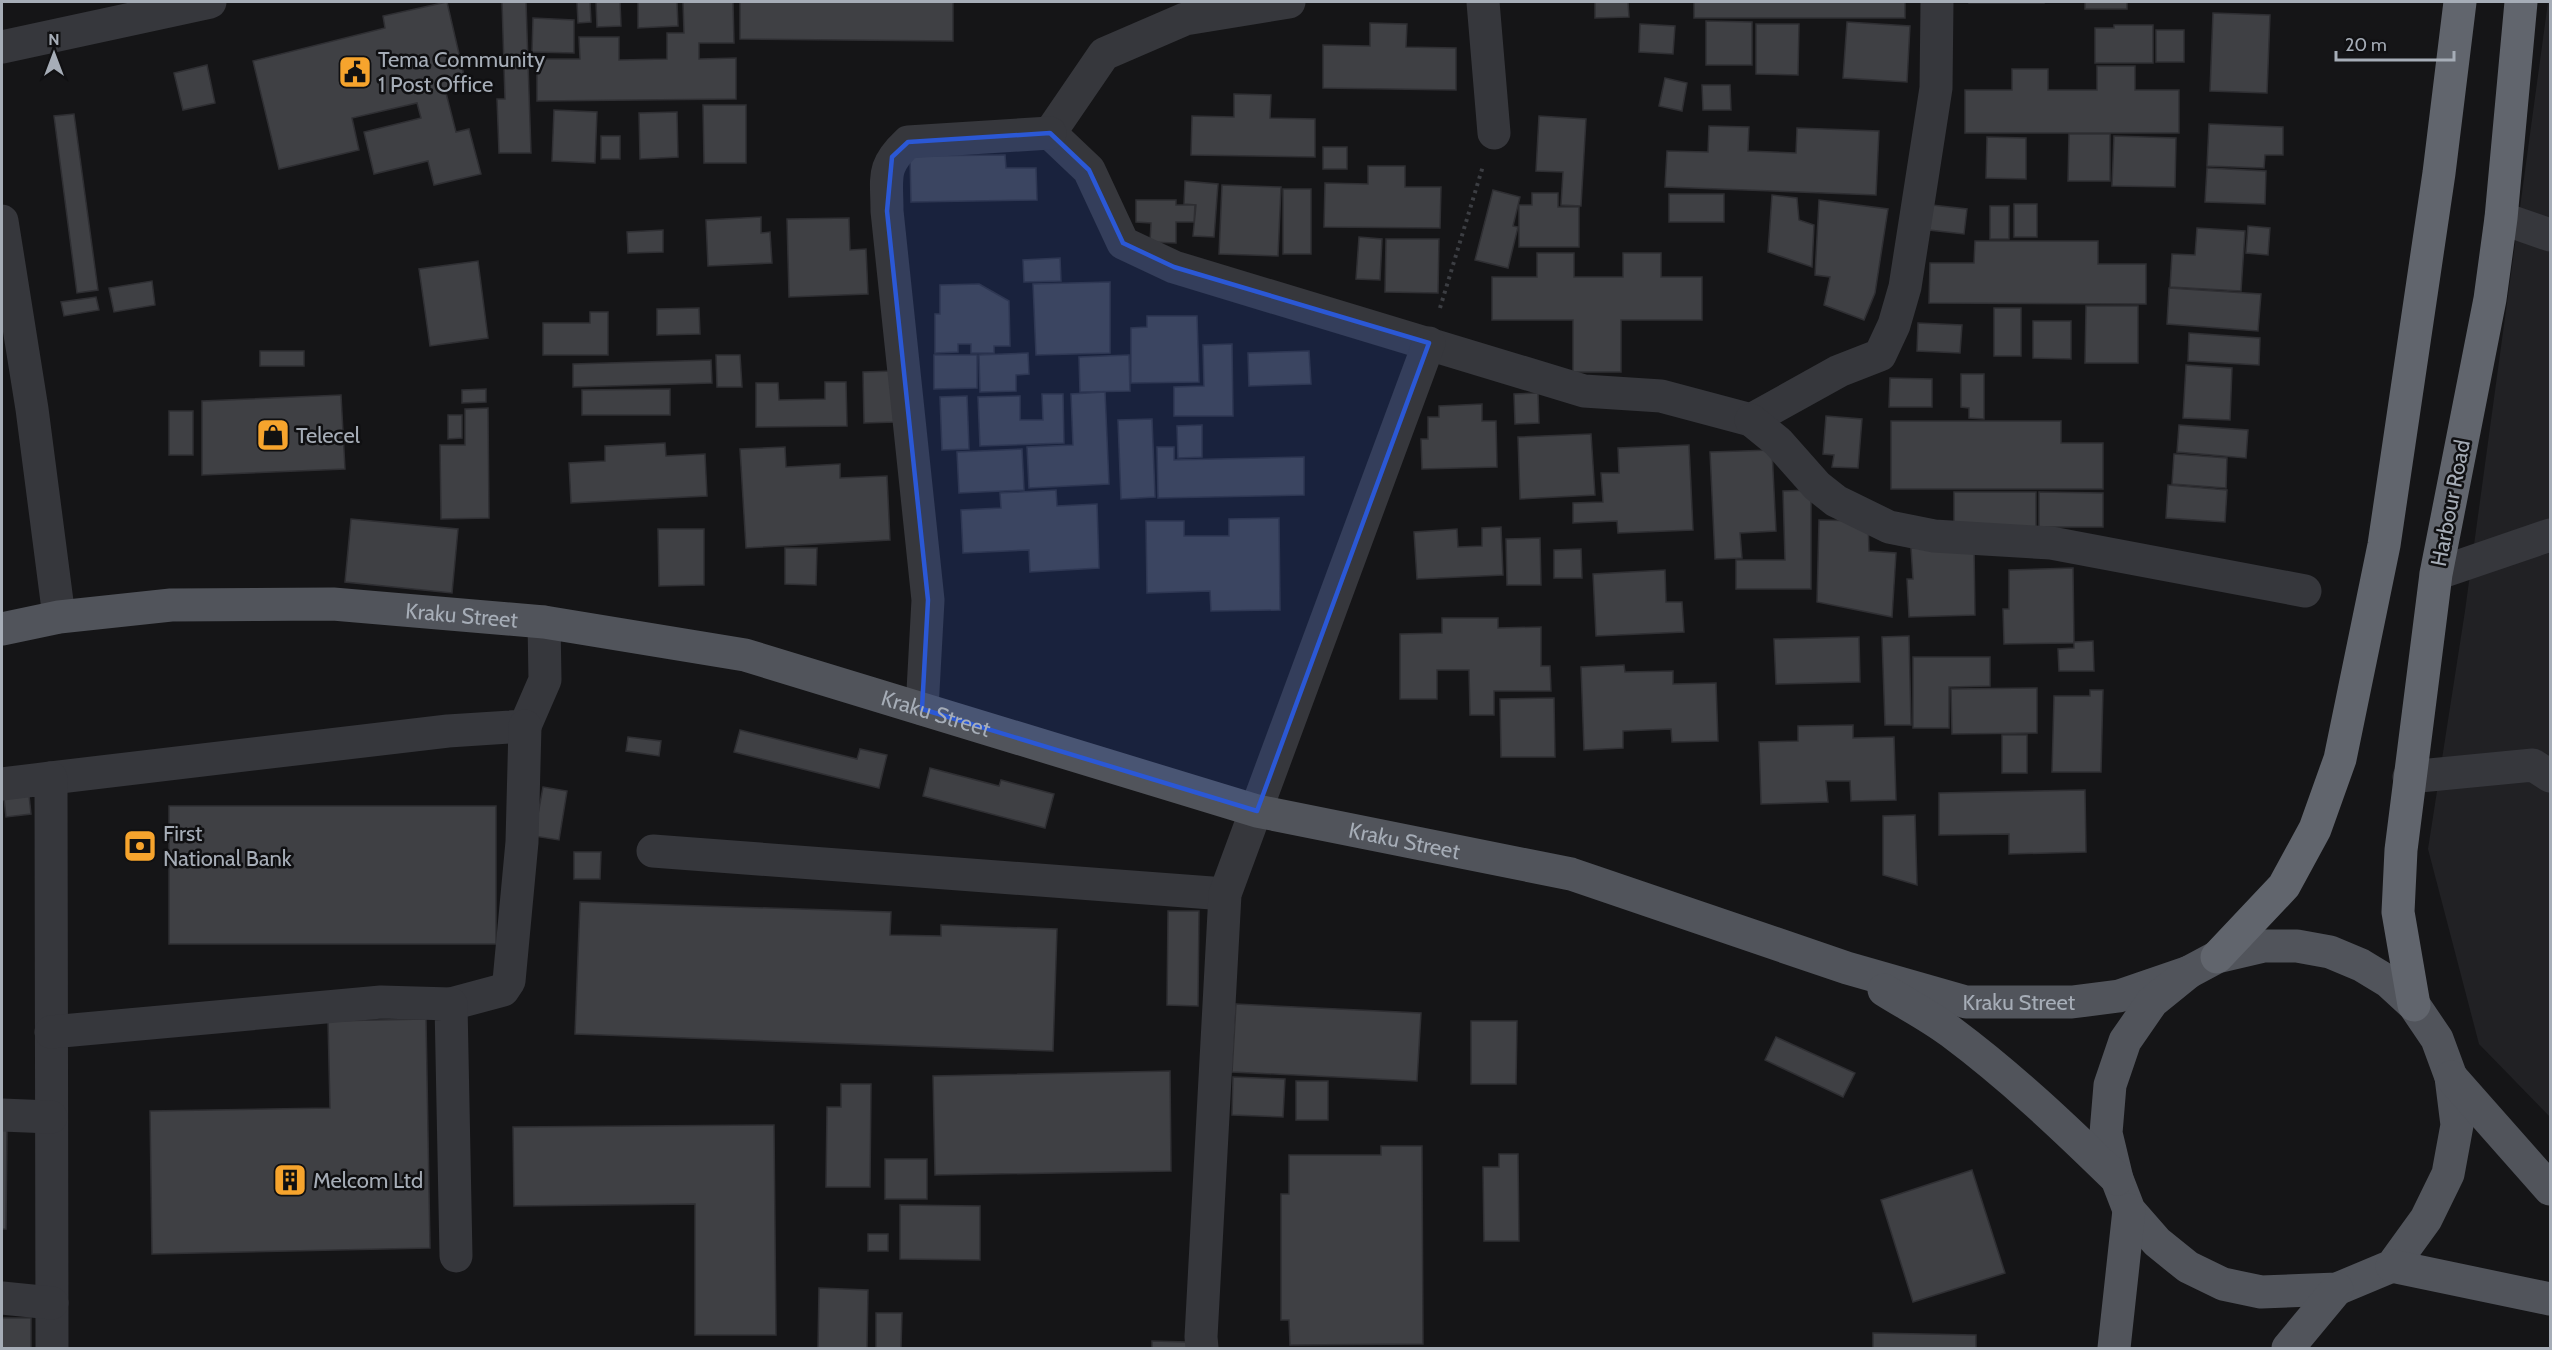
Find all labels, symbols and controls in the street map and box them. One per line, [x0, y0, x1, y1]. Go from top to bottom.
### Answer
north arrow [24, 24, 84, 84]
scale bar [2336, 24, 2454, 62]
text: N [48, 30, 60, 49]
text: 20 m [2345, 34, 2387, 56]
place label: Tema Community 1 Post Office [378, 46, 545, 98]
public building icon: Tema Community 1 Post Office [337, 54, 373, 90]
shop icon: Telecel [255, 417, 291, 453]
place label: Telecel [296, 422, 361, 449]
street label: Harbour Road [2425, 438, 2476, 569]
street label: Kraku Street [404, 597, 519, 634]
street label: Kraku Street [878, 684, 994, 743]
street label: Kraku Street [1346, 817, 1463, 866]
place label: First National Bank [163, 820, 292, 872]
bank icon: First National Bank [122, 828, 158, 864]
street label: Kraku Street [1962, 989, 2076, 1016]
building icon: Melcom Ltd [272, 1162, 308, 1198]
place label: Melcom Ltd [313, 1167, 423, 1194]

